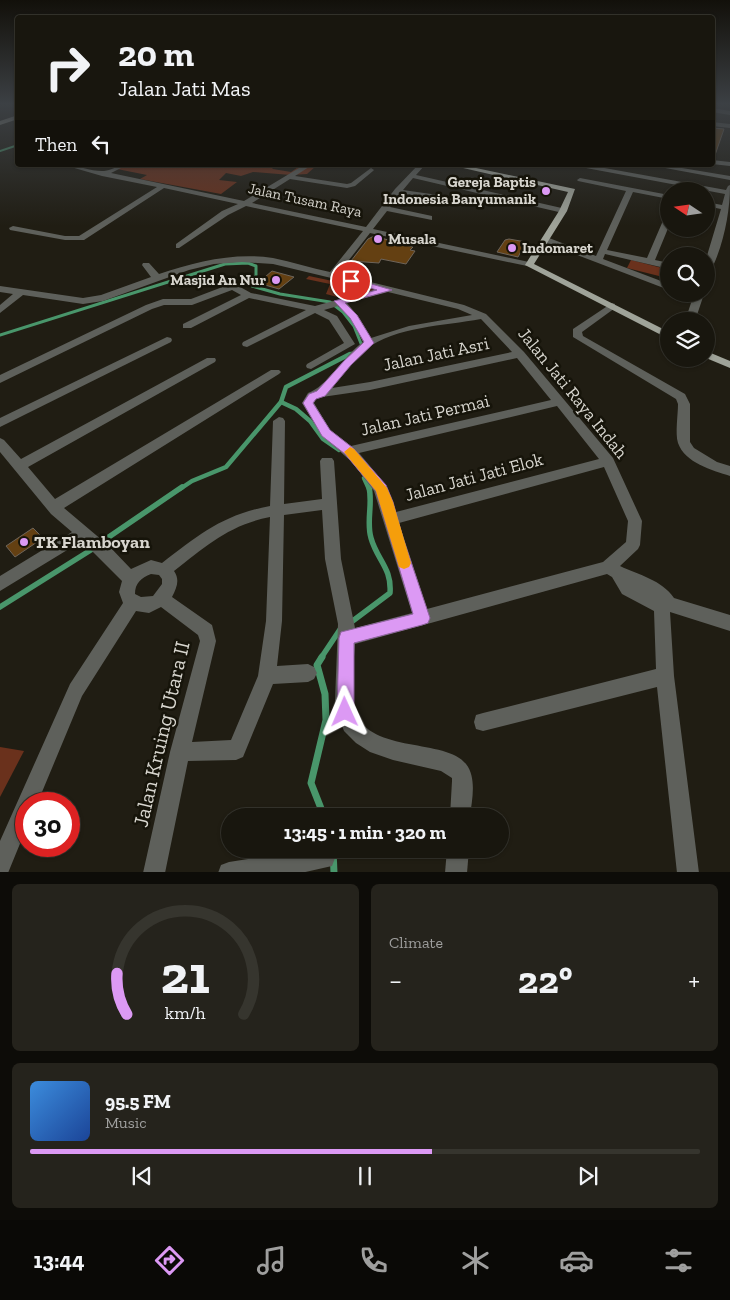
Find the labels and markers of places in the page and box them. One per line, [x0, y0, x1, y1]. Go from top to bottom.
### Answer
place label: Gereja Baptis Indonesia Banyumanik [383, 173, 537, 208]
marker: Gereja Baptis Indonesia Banyumanik [540, 185, 552, 197]
place label: Musala [388, 230, 437, 248]
marker: Musala [372, 233, 384, 245]
place label: Indomaret [522, 239, 594, 257]
marker: Indomaret [506, 242, 518, 254]
pin [330, 260, 372, 302]
place label: Masjid An Nur [170, 271, 266, 289]
marker: Masjid An Nur [270, 274, 282, 286]
place label: TK Flamboyan [34, 531, 150, 553]
marker: TK Flamboyan [18, 536, 30, 548]

